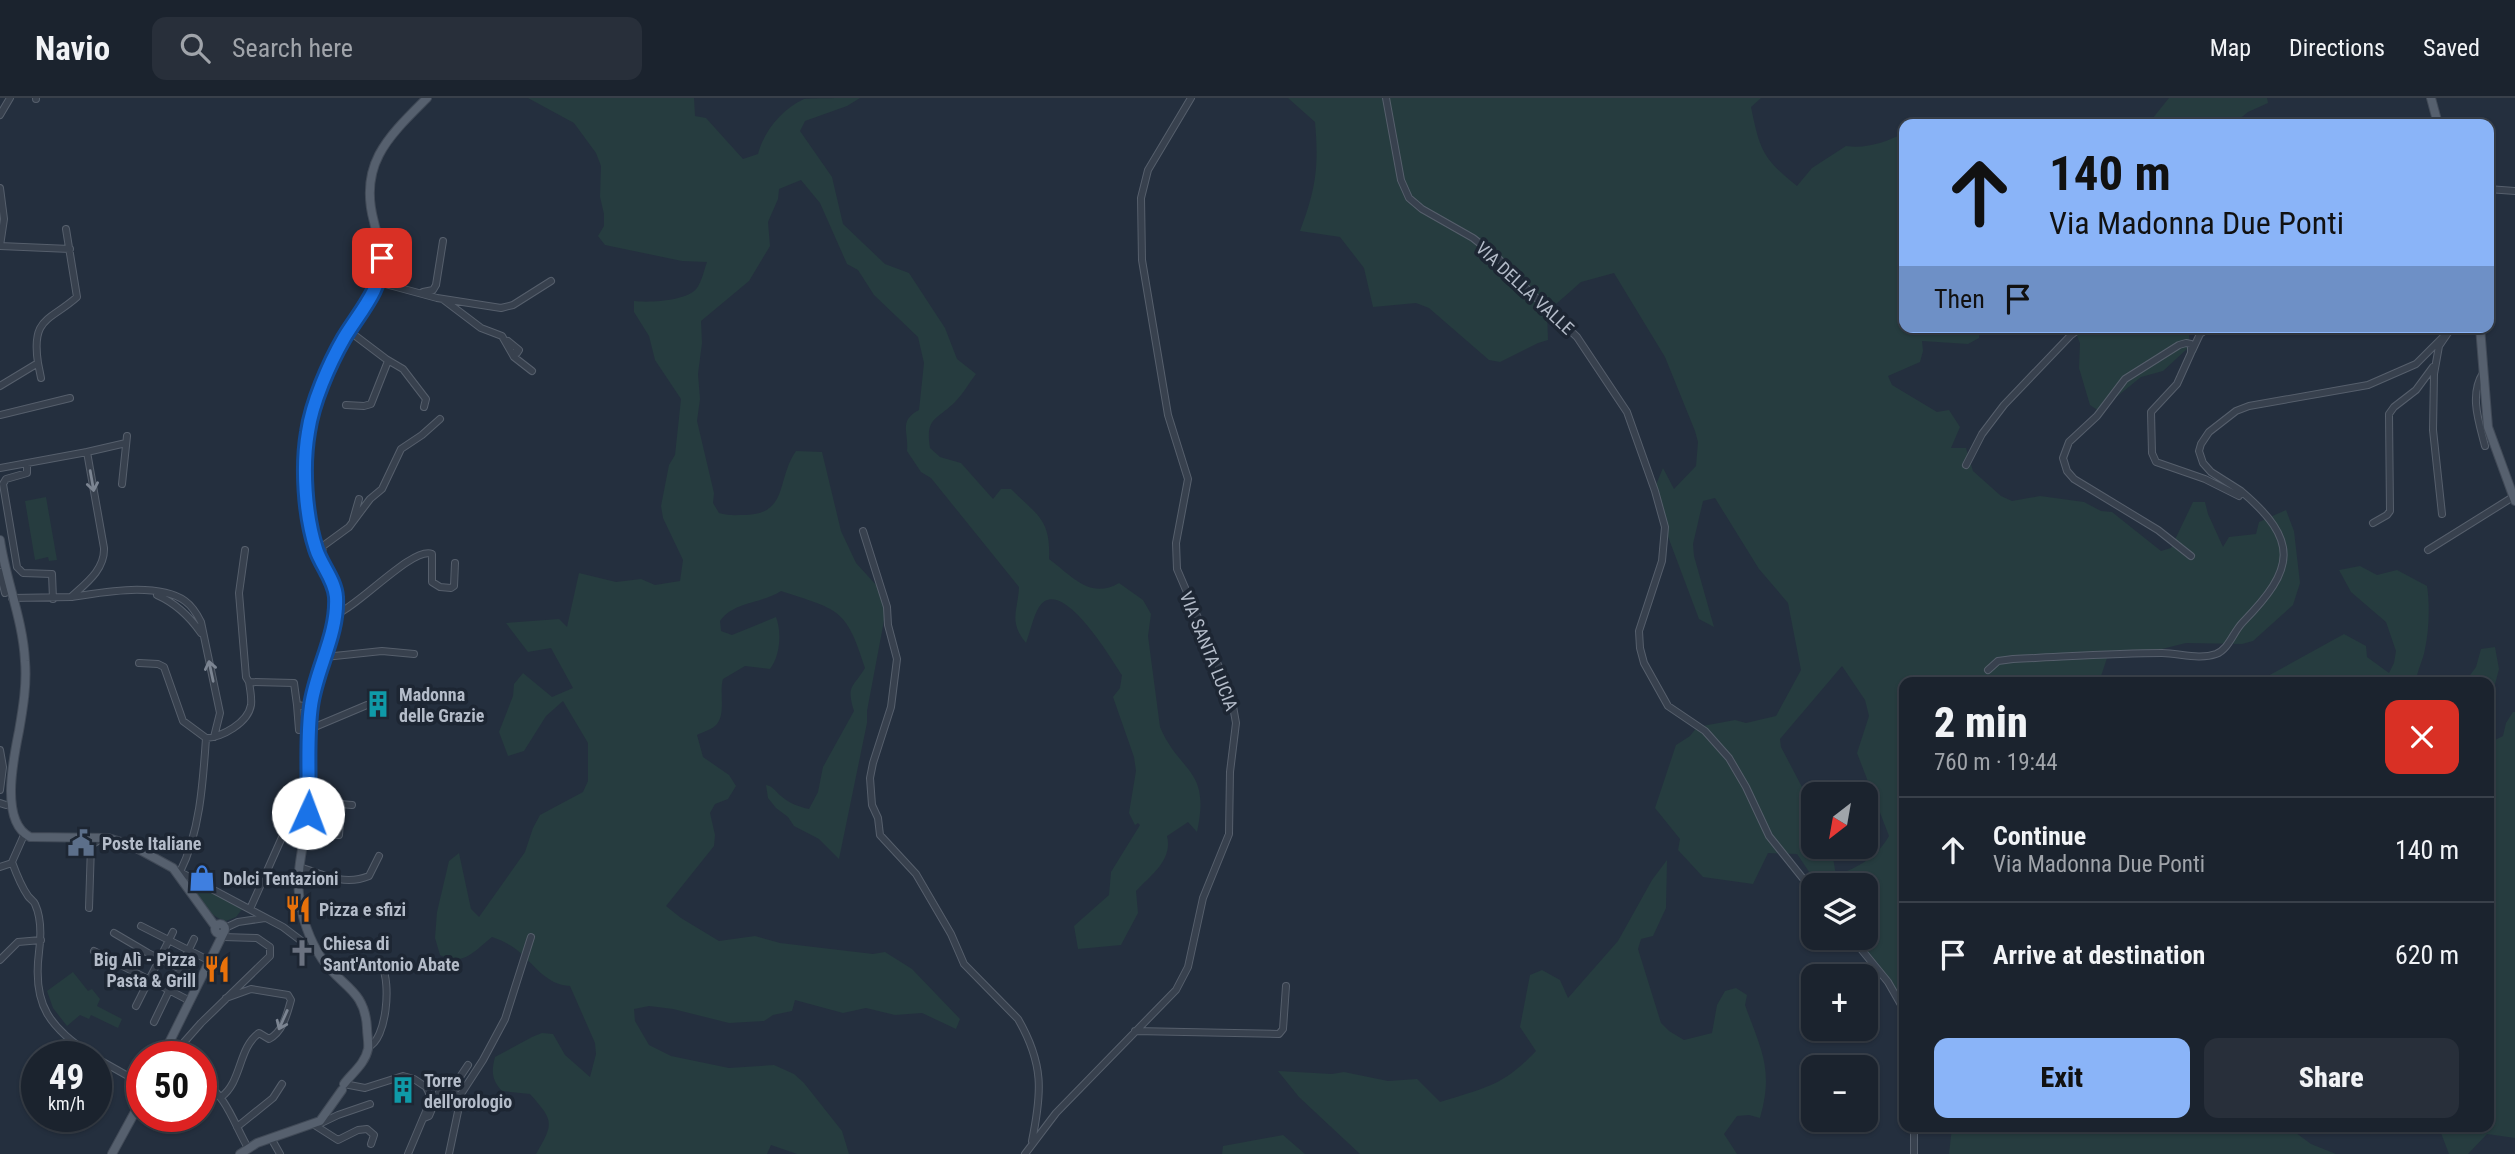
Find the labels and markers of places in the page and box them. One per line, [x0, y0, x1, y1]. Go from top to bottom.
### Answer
pin [352, 228, 412, 288]
place label: Madonna delle Grazie [399, 684, 485, 726]
building icon: Madonna delle Grazie [363, 689, 393, 719]
public building icon: Poste Italiane [66, 828, 96, 858]
place label: Poste Italiane [102, 833, 202, 854]
shop icon: Dolci Tentazioni [187, 863, 217, 893]
place label: Dolci Tentazioni [223, 868, 339, 889]
restaurant icon: Pizza e sfizi [283, 894, 313, 924]
place label: Pizza e sfizi [319, 899, 406, 920]
place label: Chiesa di Sant'Antonio Abate [323, 933, 460, 975]
church icon: Chiesa di Sant'Antonio Abate [287, 938, 317, 968]
place label: Big Alì - Pizza Pasta & Grill [94, 949, 196, 991]
restaurant icon: Big Alì - Pizza Pasta & Grill [202, 954, 232, 984]
place label: Torre dell'orologio [424, 1070, 512, 1112]
building icon: Torre dell'orologio [388, 1075, 418, 1105]

